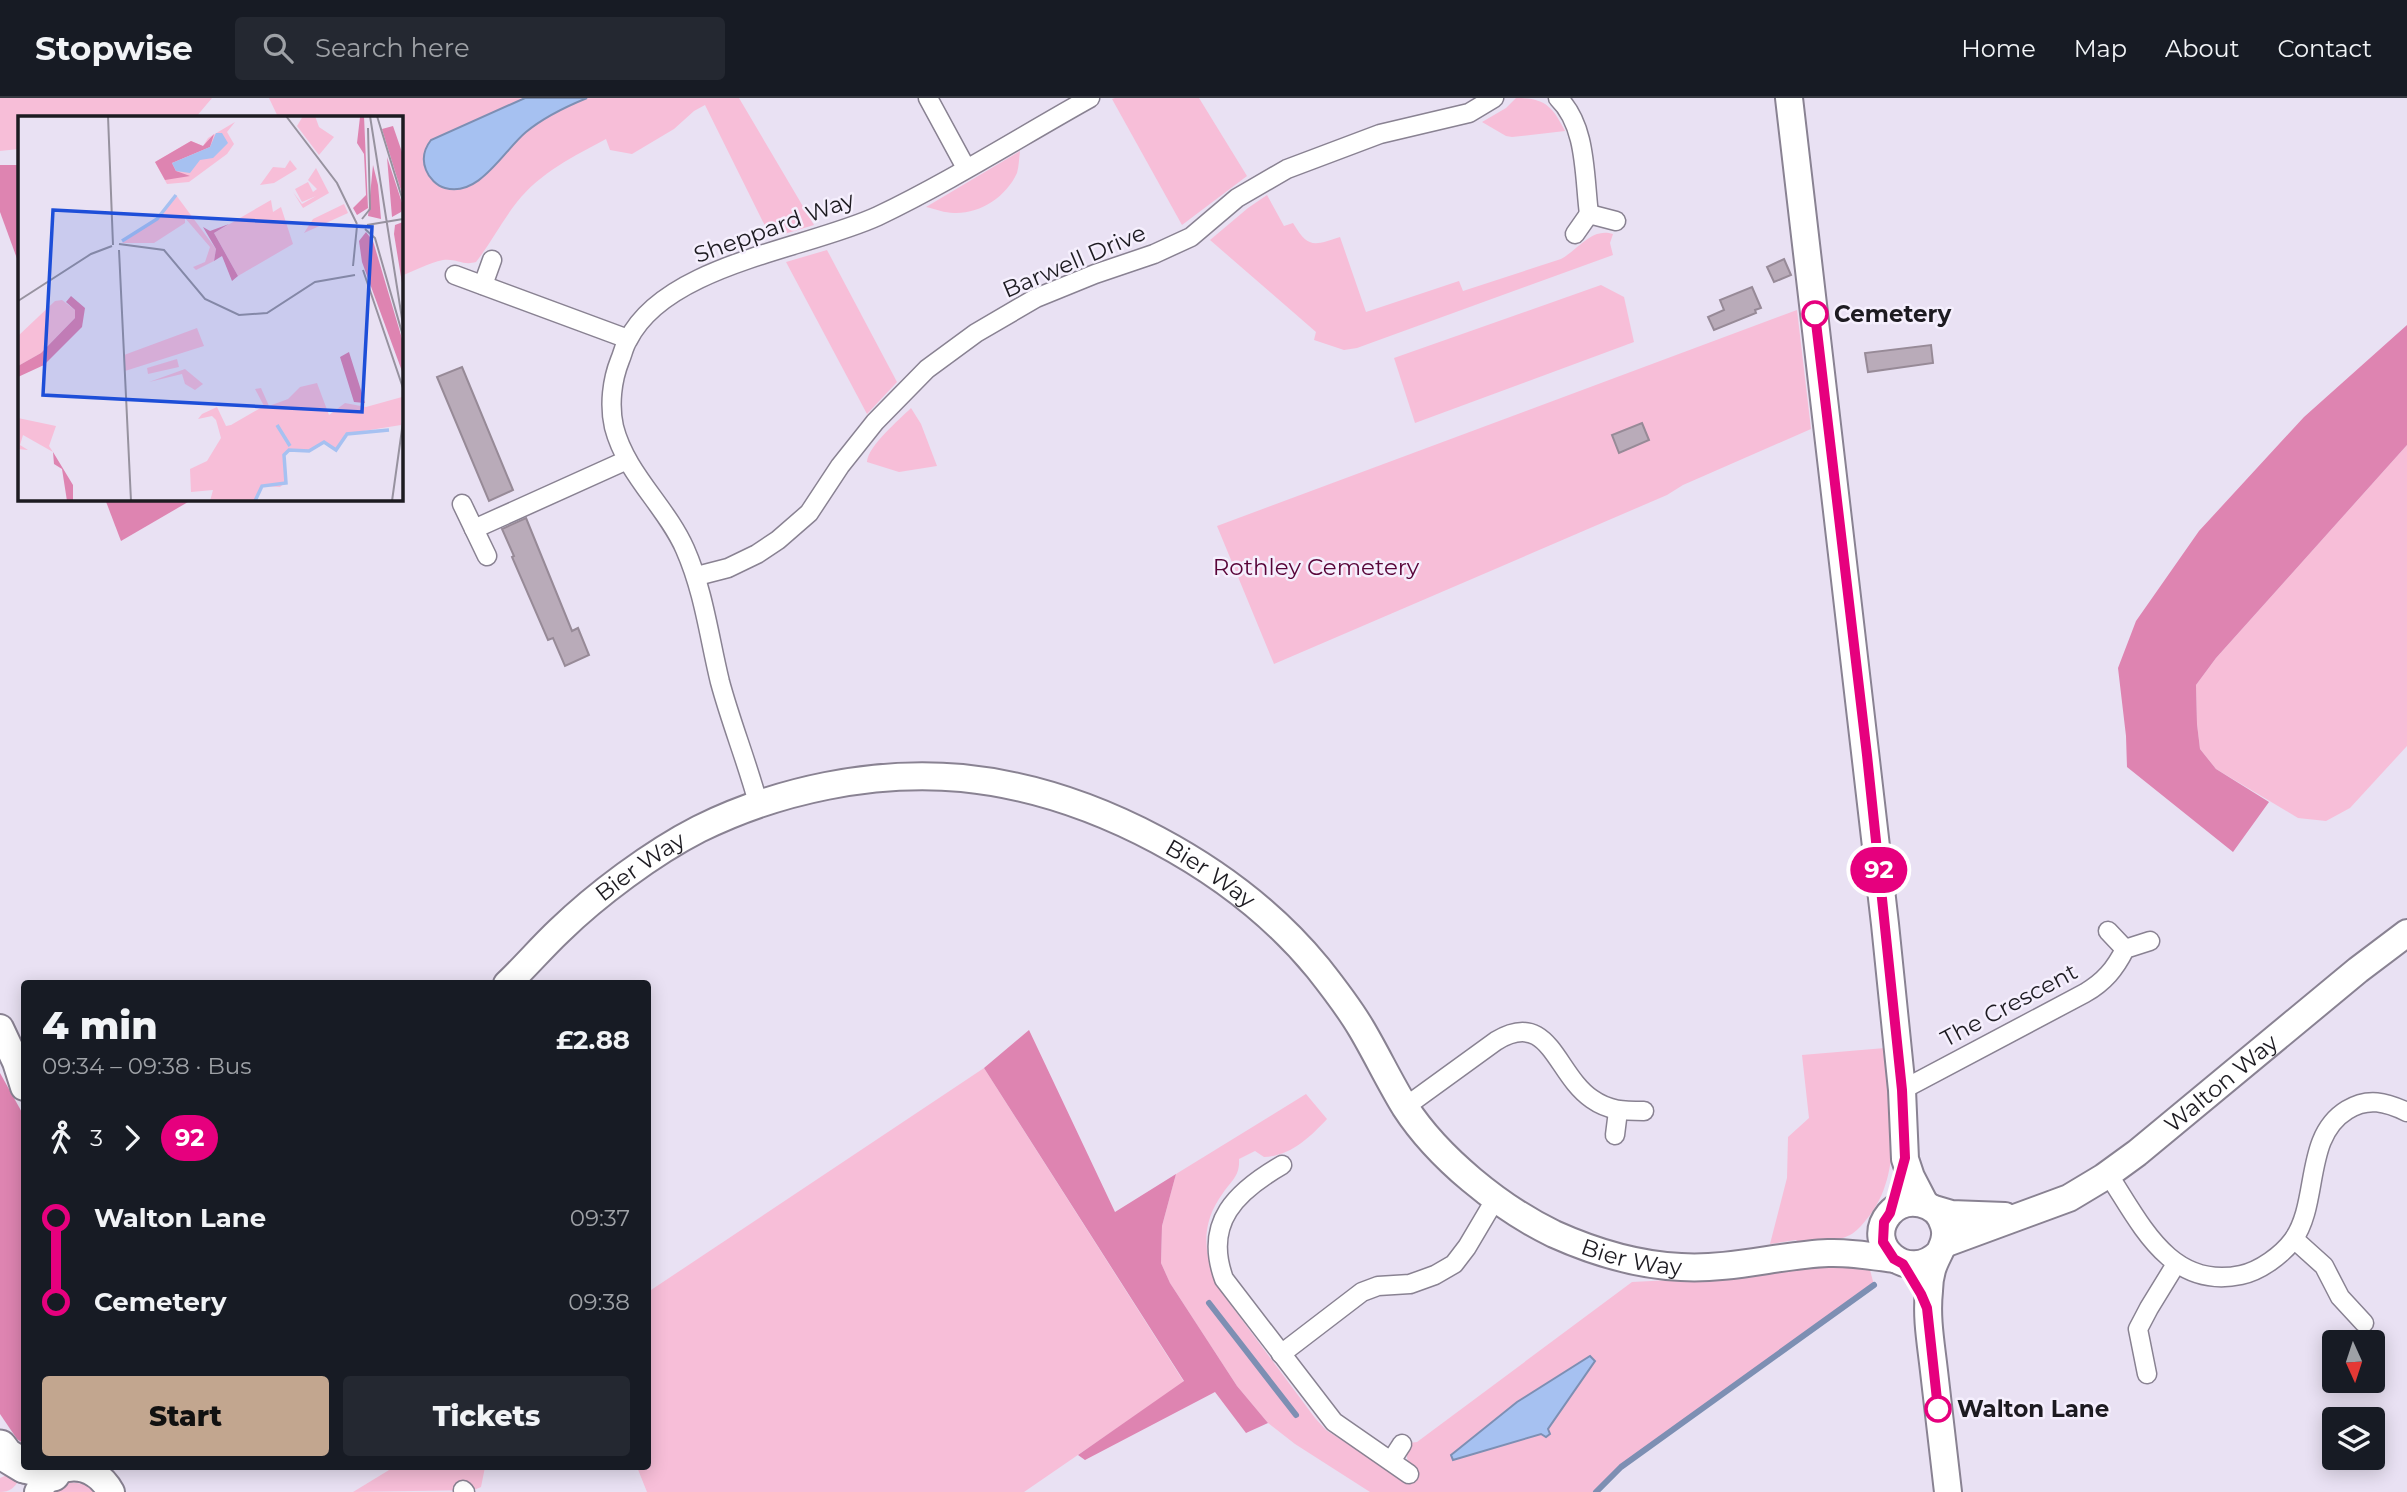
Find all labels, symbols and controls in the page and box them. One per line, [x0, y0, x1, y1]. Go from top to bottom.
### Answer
search box [235, 17, 725, 80]
text: Stopwise [35, 28, 193, 68]
icon: search [259, 29, 297, 67]
text: Search here [315, 32, 470, 64]
text: Home [1961, 34, 2036, 63]
text: Map [2074, 34, 2127, 63]
text: About [2165, 34, 2239, 63]
text: Contact [2277, 34, 2372, 63]
inset map [18, 116, 402, 500]
street label: Sheppard Way [690, 185, 859, 269]
street label: Barwell Drive [998, 218, 1150, 304]
place label: Cemetery [1834, 300, 1952, 328]
marker: Cemetery [1802, 301, 1828, 327]
park label: Rothley Cemetery [1213, 553, 1420, 581]
street label: Bier Way [590, 825, 690, 907]
street label: Bier Way [1160, 833, 1261, 914]
line badge: 92 [1848, 847, 1910, 893]
text: 92 [1864, 855, 1894, 884]
street label: The Crescent [1936, 957, 2082, 1053]
text: 4 min [42, 1002, 158, 1049]
text: £2.88 [556, 1024, 630, 1056]
street label: Walton Way [2159, 1028, 2284, 1138]
text: 09:34 – 09:38 · Bus [42, 1052, 251, 1080]
icon: walk [42, 1119, 80, 1157]
icon: forward [113, 1119, 151, 1157]
text: 92 [175, 1123, 204, 1152]
text: 3 [90, 1124, 103, 1152]
text: Walton Lane [94, 1202, 266, 1234]
text: 09:37 [570, 1204, 630, 1232]
street label: Bier Way [1578, 1233, 1683, 1281]
text: Cemetery [94, 1286, 227, 1318]
text: 09:38 [568, 1288, 630, 1316]
north arrow [2322, 1330, 2385, 1393]
map controls [2322, 1330, 2385, 1470]
button: Start [42, 1376, 329, 1456]
button: Tickets [343, 1376, 630, 1456]
place label: Walton Lane [1957, 1395, 2109, 1423]
marker: Walton Lane [1925, 1396, 1951, 1422]
button: layers [2322, 1407, 2385, 1470]

